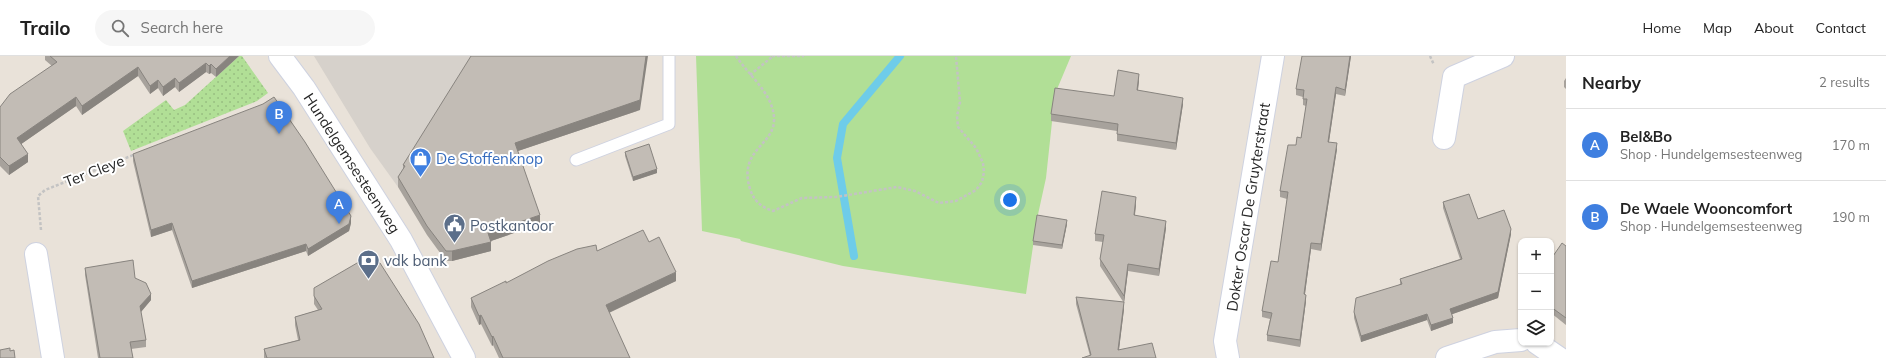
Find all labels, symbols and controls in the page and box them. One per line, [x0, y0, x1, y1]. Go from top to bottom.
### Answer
search box [95, 10, 375, 46]
text: Trailo [20, 16, 71, 40]
icon: search [109, 17, 131, 39]
text: Search here [141, 18, 223, 37]
text: Home [1642, 19, 1681, 37]
text: Map [1703, 19, 1732, 37]
text: About [1754, 19, 1794, 37]
text: Contact [1816, 19, 1866, 37]
text: Nearby [1582, 72, 1641, 93]
text: 2 results [1819, 74, 1870, 90]
street label: Hundelgemsesteenweg [300, 89, 404, 237]
pin: B [266, 101, 292, 134]
street label: Dokter Oscar De Gruyterstraat [1222, 101, 1274, 313]
text: Bel&Bo [1620, 127, 1672, 146]
text: A [1590, 137, 1600, 153]
text: 170 m [1832, 137, 1870, 153]
shop icon: De Stoffenknop [407, 145, 433, 178]
text: Shop · Hundelgemsesteenweg [1620, 146, 1802, 162]
place label: De Stoffenknop [436, 149, 543, 168]
street label: Ter Cleye [61, 151, 127, 191]
your location [1000, 190, 1020, 210]
pin: A [326, 191, 352, 224]
text: De Waele Wooncomfort [1620, 199, 1792, 218]
text: B [1591, 209, 1599, 225]
text: 190 m [1832, 209, 1870, 225]
public building icon: Postkantoor [441, 212, 467, 245]
place label: Postkantoor [470, 216, 554, 235]
text: Shop · Hundelgemsesteenweg [1620, 218, 1802, 234]
map controls [1518, 238, 1554, 346]
button: + [1518, 238, 1554, 274]
bank icon: vdk bank [356, 247, 382, 280]
place label: vdk bank [384, 251, 447, 270]
button: − [1518, 274, 1554, 310]
button: layers [1518, 310, 1554, 346]

